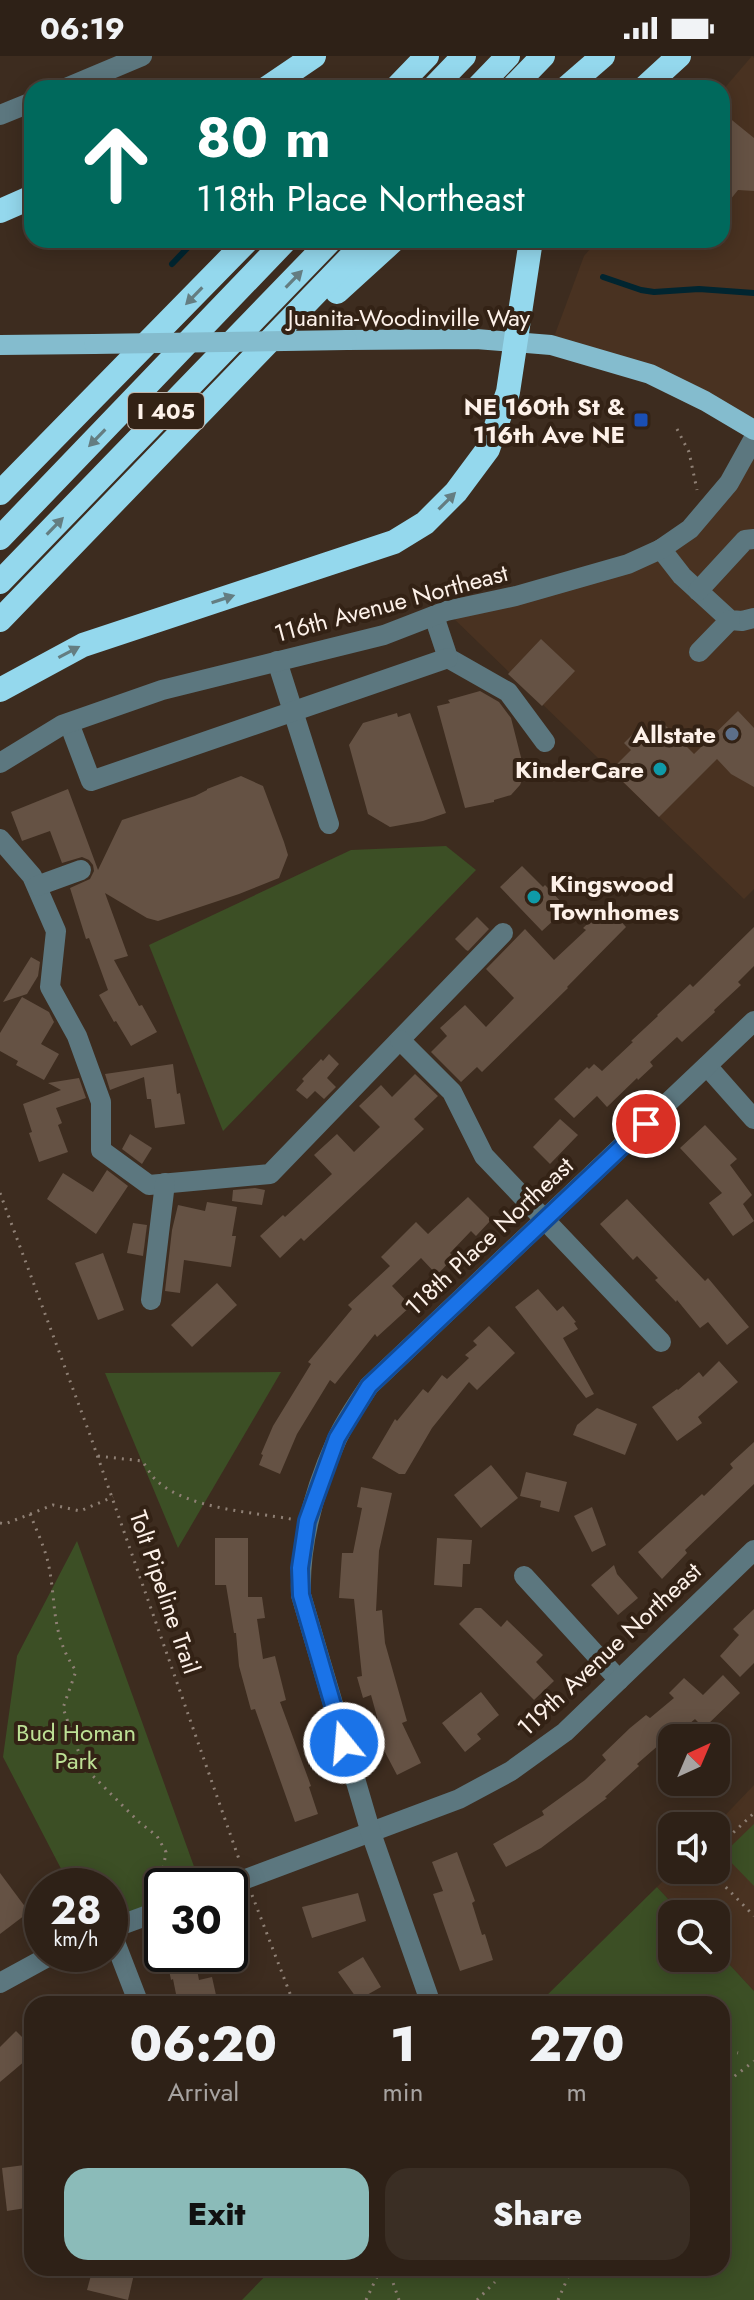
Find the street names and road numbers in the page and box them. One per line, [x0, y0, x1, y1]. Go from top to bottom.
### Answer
street label: Juanita-Woodinville Way [285, 300, 531, 335]
road number: I 405 [128, 393, 204, 429]
street label: 116th Avenue Northeast [270, 555, 512, 651]
street label: 118th Place Northeast [397, 1148, 581, 1324]
street label: Tolt Pipeline Trail [121, 1506, 209, 1678]
street label: 119th Avenue Northeast [509, 1554, 709, 1744]

